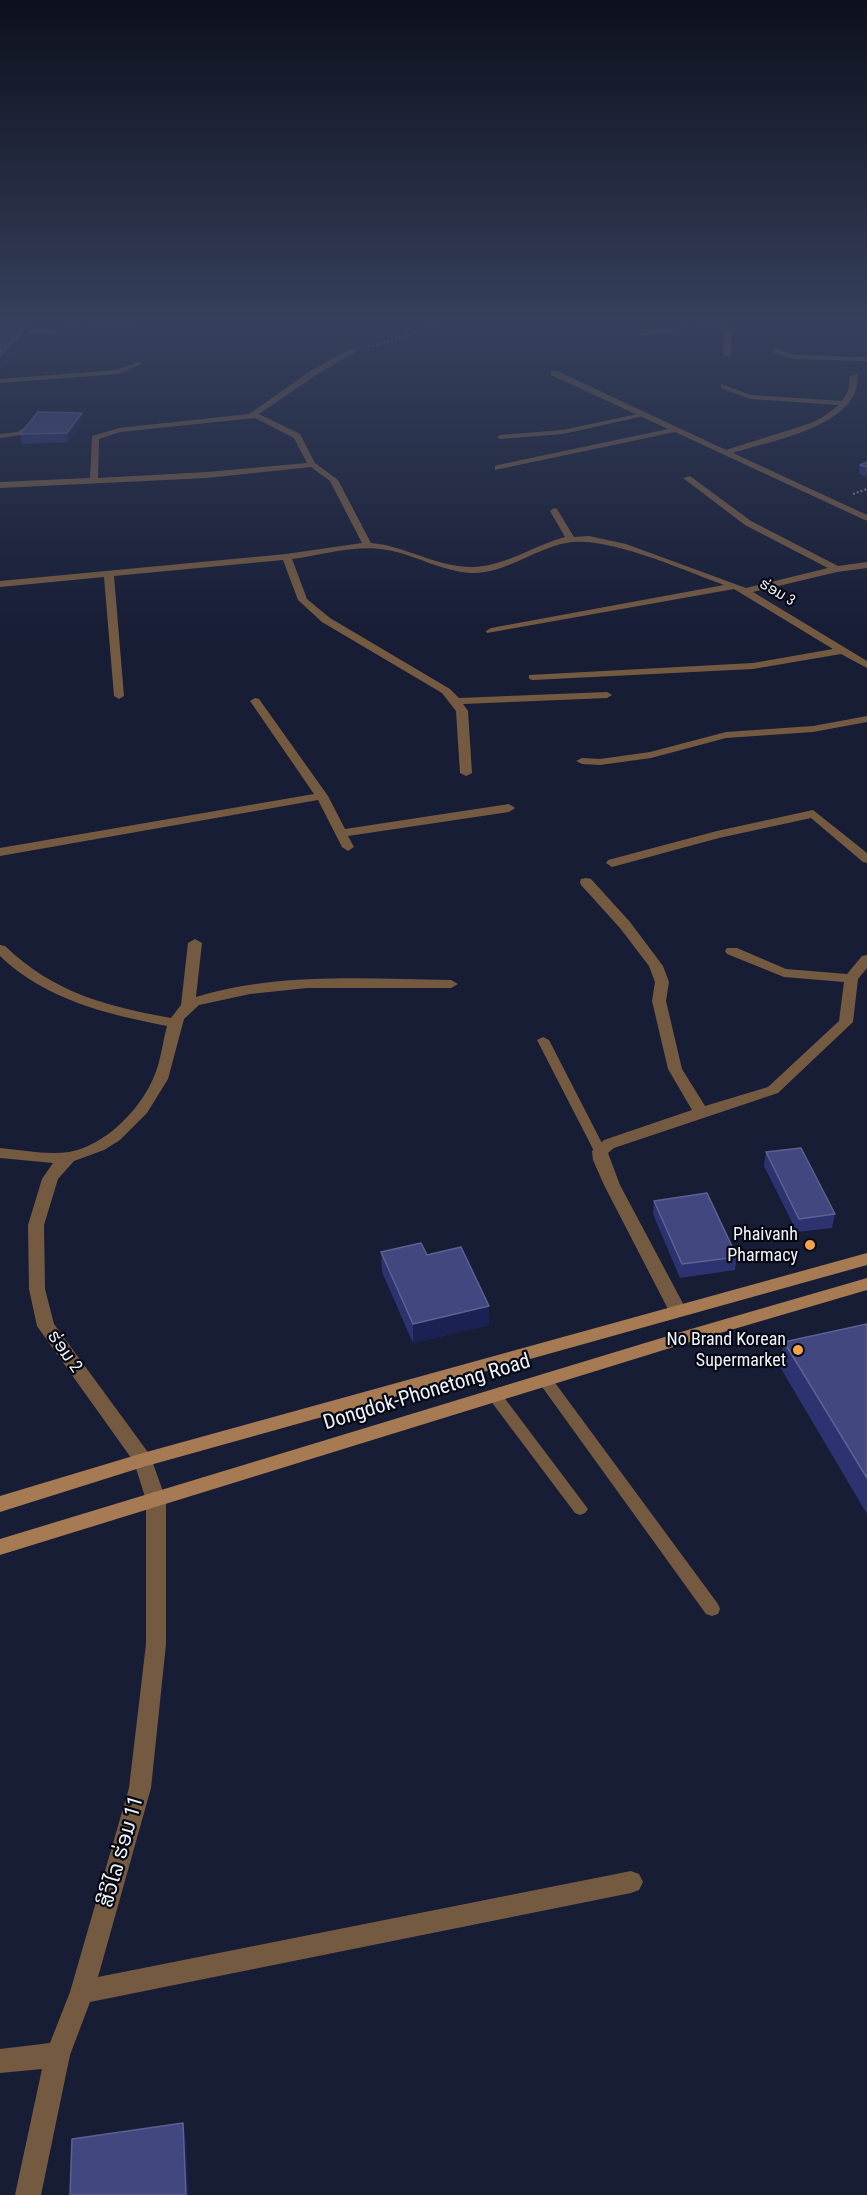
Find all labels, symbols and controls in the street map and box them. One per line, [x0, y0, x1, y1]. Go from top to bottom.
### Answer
street label: ຮ່ອມ 3 [756, 575, 798, 611]
place label: Phaivanh Pharmacy [727, 1224, 798, 1266]
marker: Phaivanh Pharmacy [803, 1238, 817, 1252]
street label: ຮ່ອມ 2 [42, 1327, 86, 1377]
place label: No Brand Korean Supermarket [667, 1329, 786, 1372]
marker: No Brand Korean Supermarket [791, 1343, 805, 1357]
street label: Dongdok-Phonetong Road [320, 1350, 534, 1436]
street label: ສີວິໄລ ຮ່ອມ 11 [94, 1793, 150, 1911]

